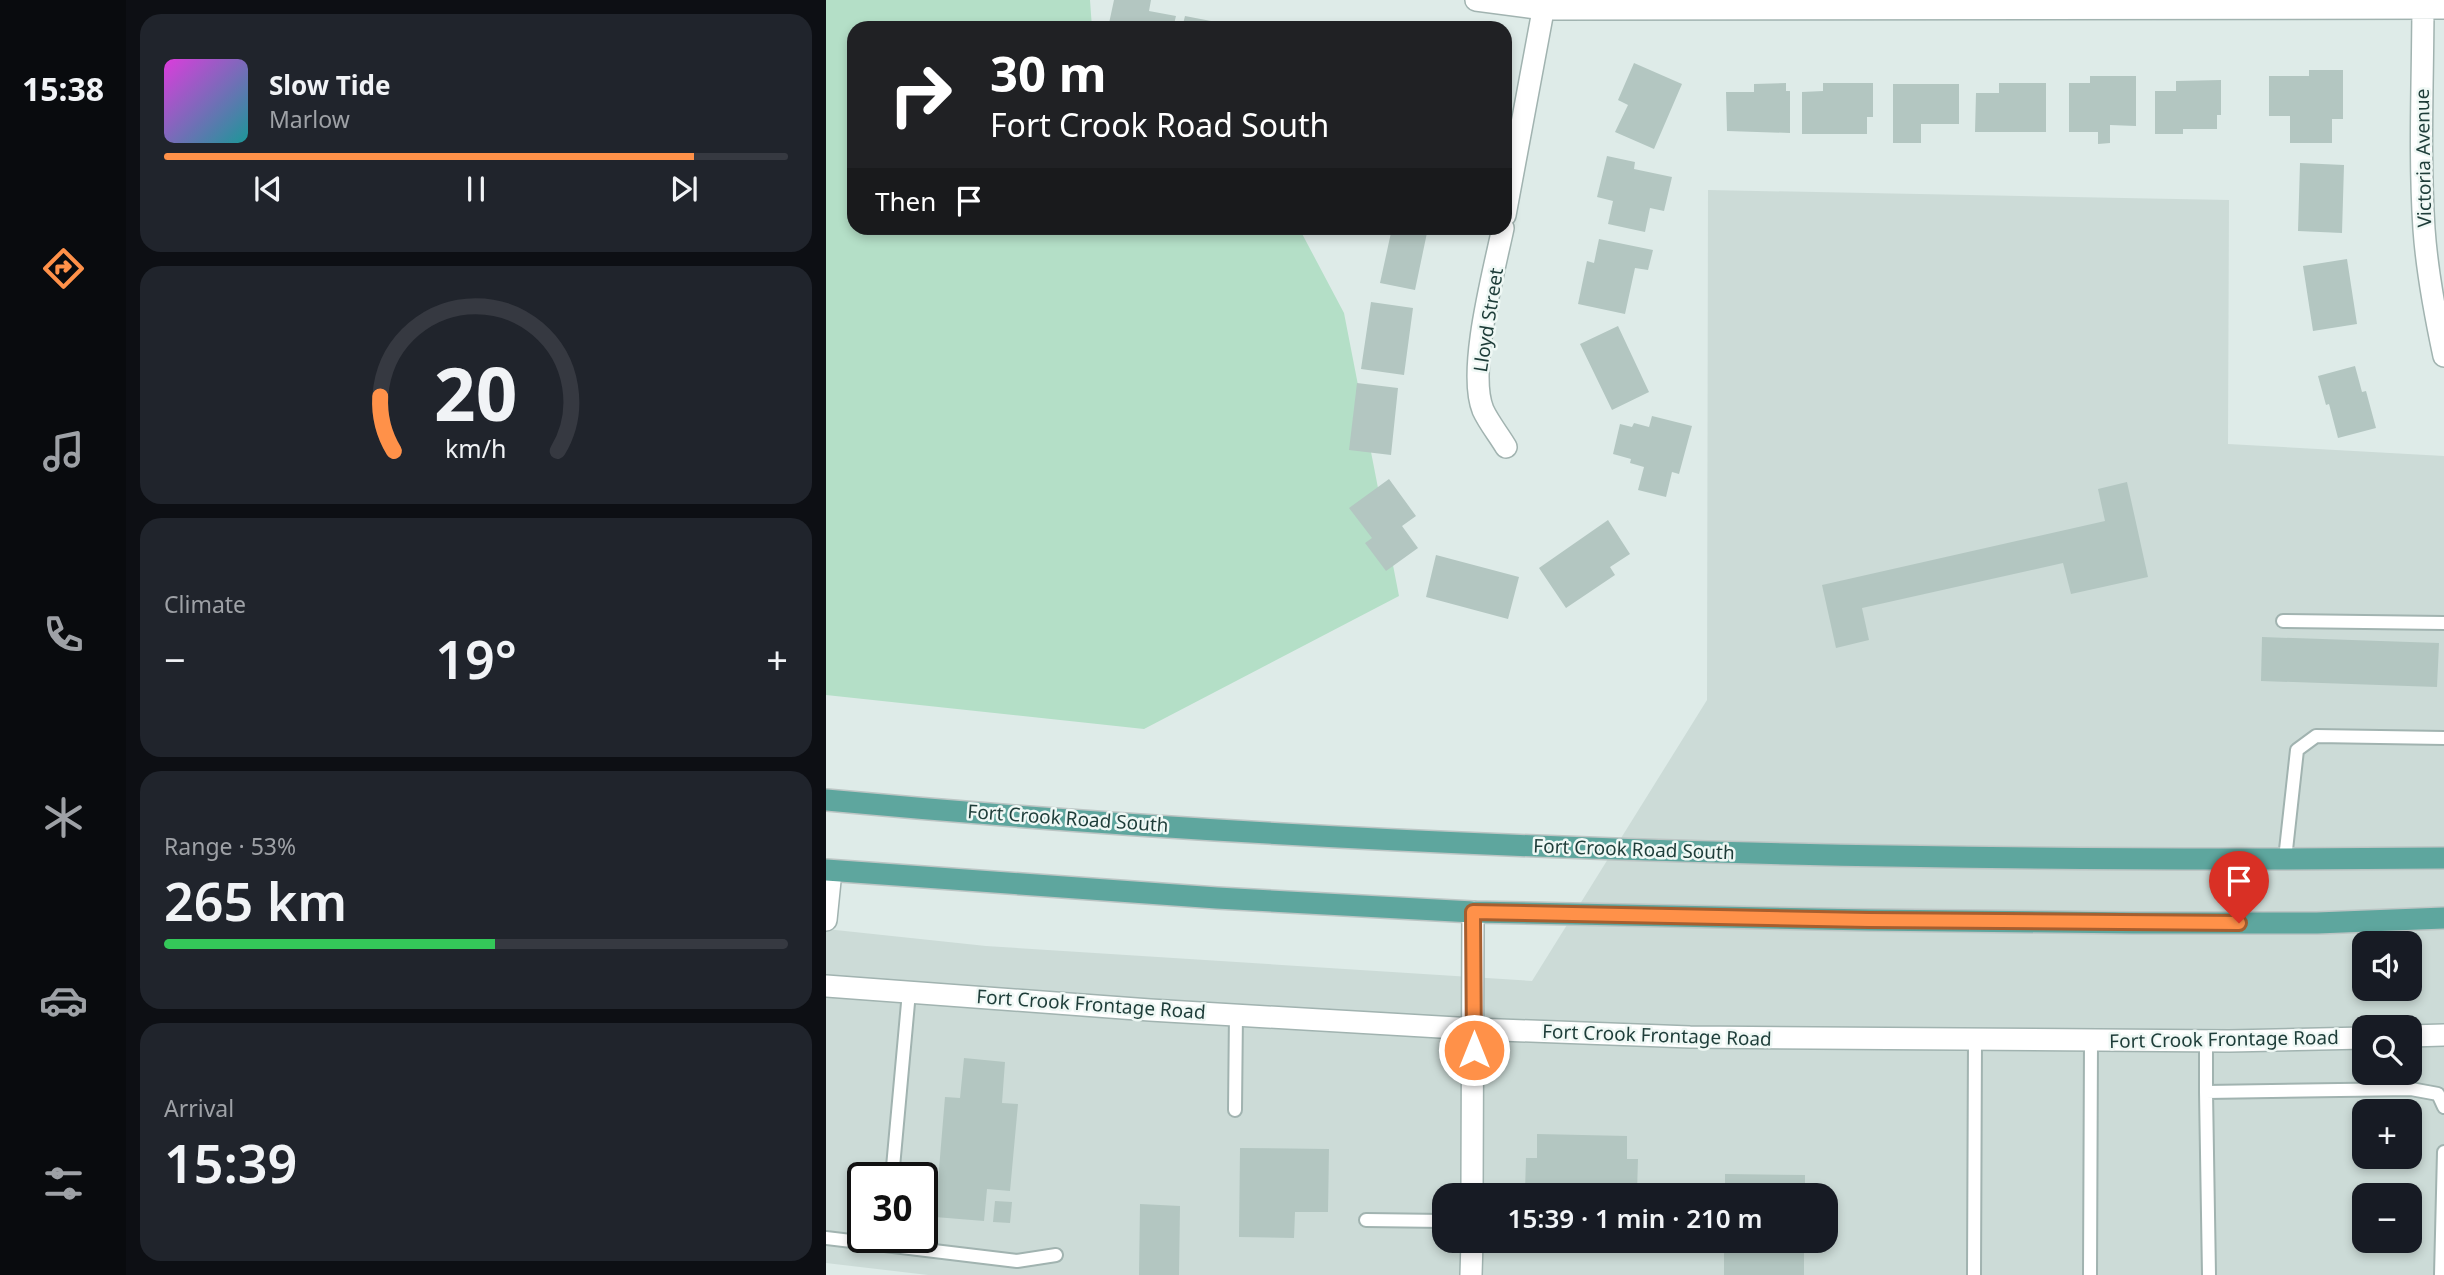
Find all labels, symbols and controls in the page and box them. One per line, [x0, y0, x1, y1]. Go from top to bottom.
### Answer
text: 30 m [990, 40, 1107, 106]
icon: right [875, 49, 966, 140]
text: 15:38 [22, 67, 104, 110]
text: Slow Tide [269, 67, 391, 103]
street label: Victoria Avenue [2409, 88, 2437, 228]
text: Marlow [269, 103, 350, 135]
text: Fort Crook Road South [990, 103, 1329, 146]
icon: previous [249, 170, 287, 208]
icon: pause [457, 170, 495, 208]
icon: next [665, 170, 703, 208]
icon: arrive [950, 182, 988, 220]
text: Then [875, 183, 936, 219]
icon: directions [39, 244, 88, 293]
street label: Lloyd Street [1467, 266, 1509, 374]
text: 20 [434, 344, 518, 443]
icon: music [39, 427, 88, 476]
text: km/h [445, 431, 507, 465]
text: Climate [164, 588, 246, 620]
icon: phone [39, 610, 88, 659]
text: 19° [435, 623, 517, 694]
text: − [164, 633, 186, 685]
text: + [766, 633, 788, 685]
icon: climate [39, 793, 88, 842]
street label: Fort Crook Road South [967, 798, 1169, 838]
text: Range · 53% [164, 830, 296, 862]
street label: Fort Crook Road South [1533, 832, 1735, 866]
pin [2209, 851, 2269, 923]
icon: arrive [2220, 862, 2258, 900]
text: 265 km [164, 865, 347, 936]
map controls [2352, 931, 2422, 1253]
button: sound [2352, 931, 2422, 1001]
icon: car [39, 976, 88, 1025]
street label: Fort Crook Frontage Road [976, 983, 1206, 1025]
position arrow [1437, 1013, 1511, 1087]
button: search [2352, 1015, 2422, 1085]
street label: Fort Crook Frontage Road [1542, 1018, 1772, 1052]
street label: Fort Crook Frontage Road [2109, 1024, 2339, 1054]
text: Arrival [164, 1092, 234, 1124]
button: + [2352, 1099, 2422, 1169]
text: 15:39 [164, 1127, 297, 1198]
icon: filters [39, 1159, 88, 1208]
speed limit sign: 30 [847, 1162, 938, 1253]
button: − [2352, 1183, 2422, 1253]
text: 15:39 · 1 min · 210 m [1508, 1200, 1762, 1236]

